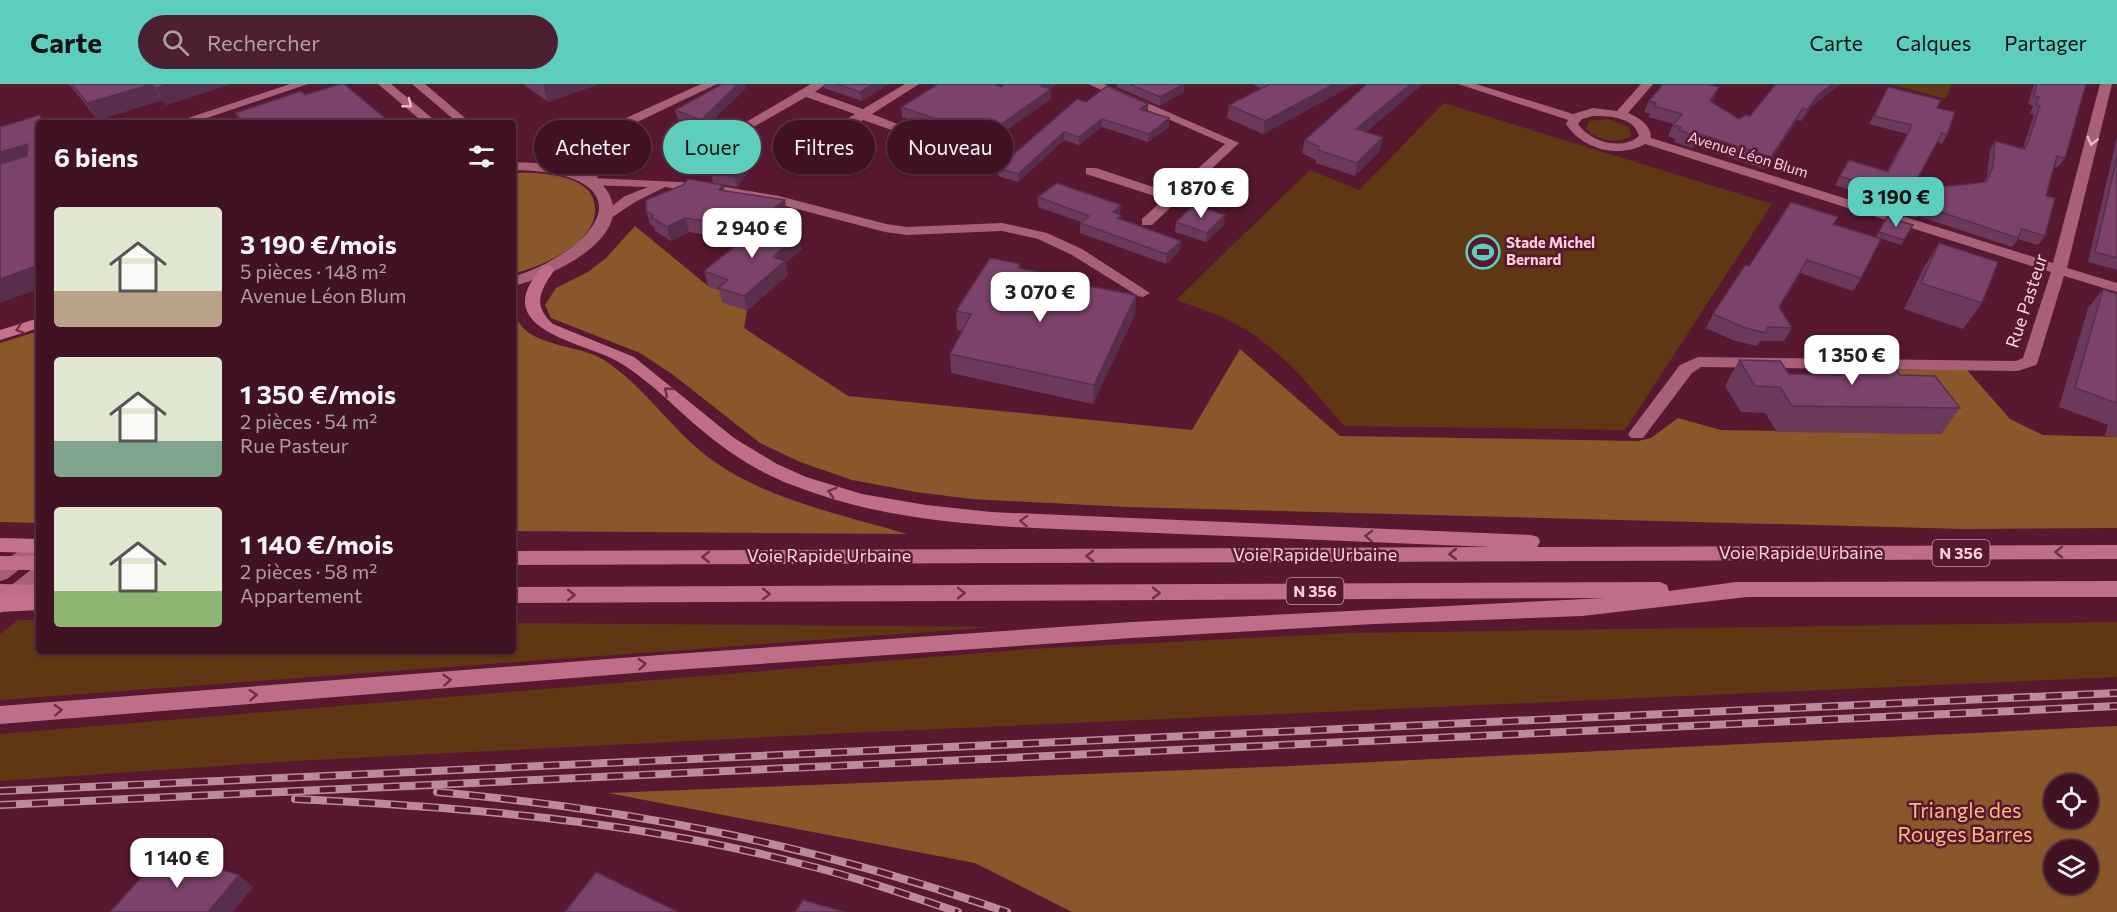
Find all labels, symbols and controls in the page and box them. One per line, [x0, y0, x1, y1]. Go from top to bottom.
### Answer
search box [138, 15, 558, 69]
text: Carte [30, 25, 102, 59]
icon: search [159, 26, 192, 59]
text: Rechercher [207, 29, 320, 56]
text: Carte [1810, 30, 1863, 55]
text: Calques [1896, 30, 1971, 55]
text: Partager [2004, 30, 2087, 55]
one-way arrow [401, 96, 412, 107]
chip: Acheter [534, 120, 651, 174]
chip: Louer [663, 120, 761, 174]
chip: Filtres [773, 120, 875, 174]
chip: Nouveau [887, 120, 1013, 174]
street label: Avenue Léon Blum [1686, 127, 1811, 181]
one-way arrow [2086, 136, 2099, 146]
icon: filters [465, 140, 498, 173]
text: 6 biens [54, 141, 139, 172]
pin: 1 870 € [1146, 168, 1256, 219]
text: 1 870 € [1167, 175, 1235, 199]
pin: 3 190 € [1841, 177, 1951, 228]
text: 3 190 € [1862, 184, 1930, 208]
pin: 2 940 € [697, 208, 807, 259]
text: 2 940 € [717, 215, 788, 239]
text: 3 190 €/mois [240, 228, 397, 259]
icon: home [102, 231, 174, 303]
place label: Stade Michel Bernard [1506, 233, 1595, 268]
sports icon: Stade Michel Bernard [1465, 234, 1501, 270]
street label: Rue Pasteur [2000, 251, 2052, 351]
text: 5 pièces · 148 m² [240, 259, 387, 283]
pin: 3 070 € [985, 272, 1095, 323]
text: 3 070 € [1005, 279, 1075, 303]
text: Avenue Léon Blum [240, 283, 406, 307]
one-way arrow [15, 322, 25, 334]
pin: 1 350 € [1797, 335, 1907, 386]
text: 1 350 € [1818, 342, 1886, 366]
text: 1 350 €/mois [240, 378, 396, 409]
icon: home [102, 381, 174, 453]
one-way arrow [664, 388, 675, 399]
text: 2 pièces · 54 m² [240, 409, 377, 433]
text: Rue Pasteur [240, 433, 349, 457]
one-way arrow [827, 487, 838, 499]
one-way arrow [1020, 514, 1029, 527]
text: 1 140 €/mois [240, 528, 394, 559]
one-way arrow [1365, 529, 1374, 542]
icon: home [102, 531, 174, 603]
road number: N 356 [1932, 540, 1990, 566]
street label: Voie Rapide Urbaine [1719, 541, 1883, 563]
street label: Voie Rapide Urbaine [1233, 543, 1397, 565]
street label: Voie Rapide Urbaine [747, 544, 911, 566]
one-way arrow [2054, 546, 2063, 558]
one-way arrow [1448, 548, 1457, 560]
one-way arrow [1085, 549, 1094, 562]
one-way arrow [701, 551, 710, 563]
text: 2 pièces · 58 m² [240, 559, 377, 583]
road number: N 356 [1286, 578, 1344, 604]
text: Appartement [240, 583, 362, 607]
one-way arrow [957, 587, 966, 599]
one-way arrow [1152, 587, 1161, 599]
one-way arrow [762, 588, 771, 600]
one-way arrow [567, 589, 576, 601]
one-way arrow [637, 658, 646, 671]
one-way arrow [443, 674, 452, 687]
one-way arrow [248, 689, 257, 702]
one-way arrow [54, 704, 63, 717]
map controls [2044, 774, 2098, 894]
button: locate [2044, 774, 2098, 828]
park label: Triangle des Rouges Barres [1897, 797, 2033, 846]
pin: 1 140 € [122, 838, 232, 889]
button: layers [2044, 840, 2098, 894]
text: 1 140 € [144, 845, 210, 869]

